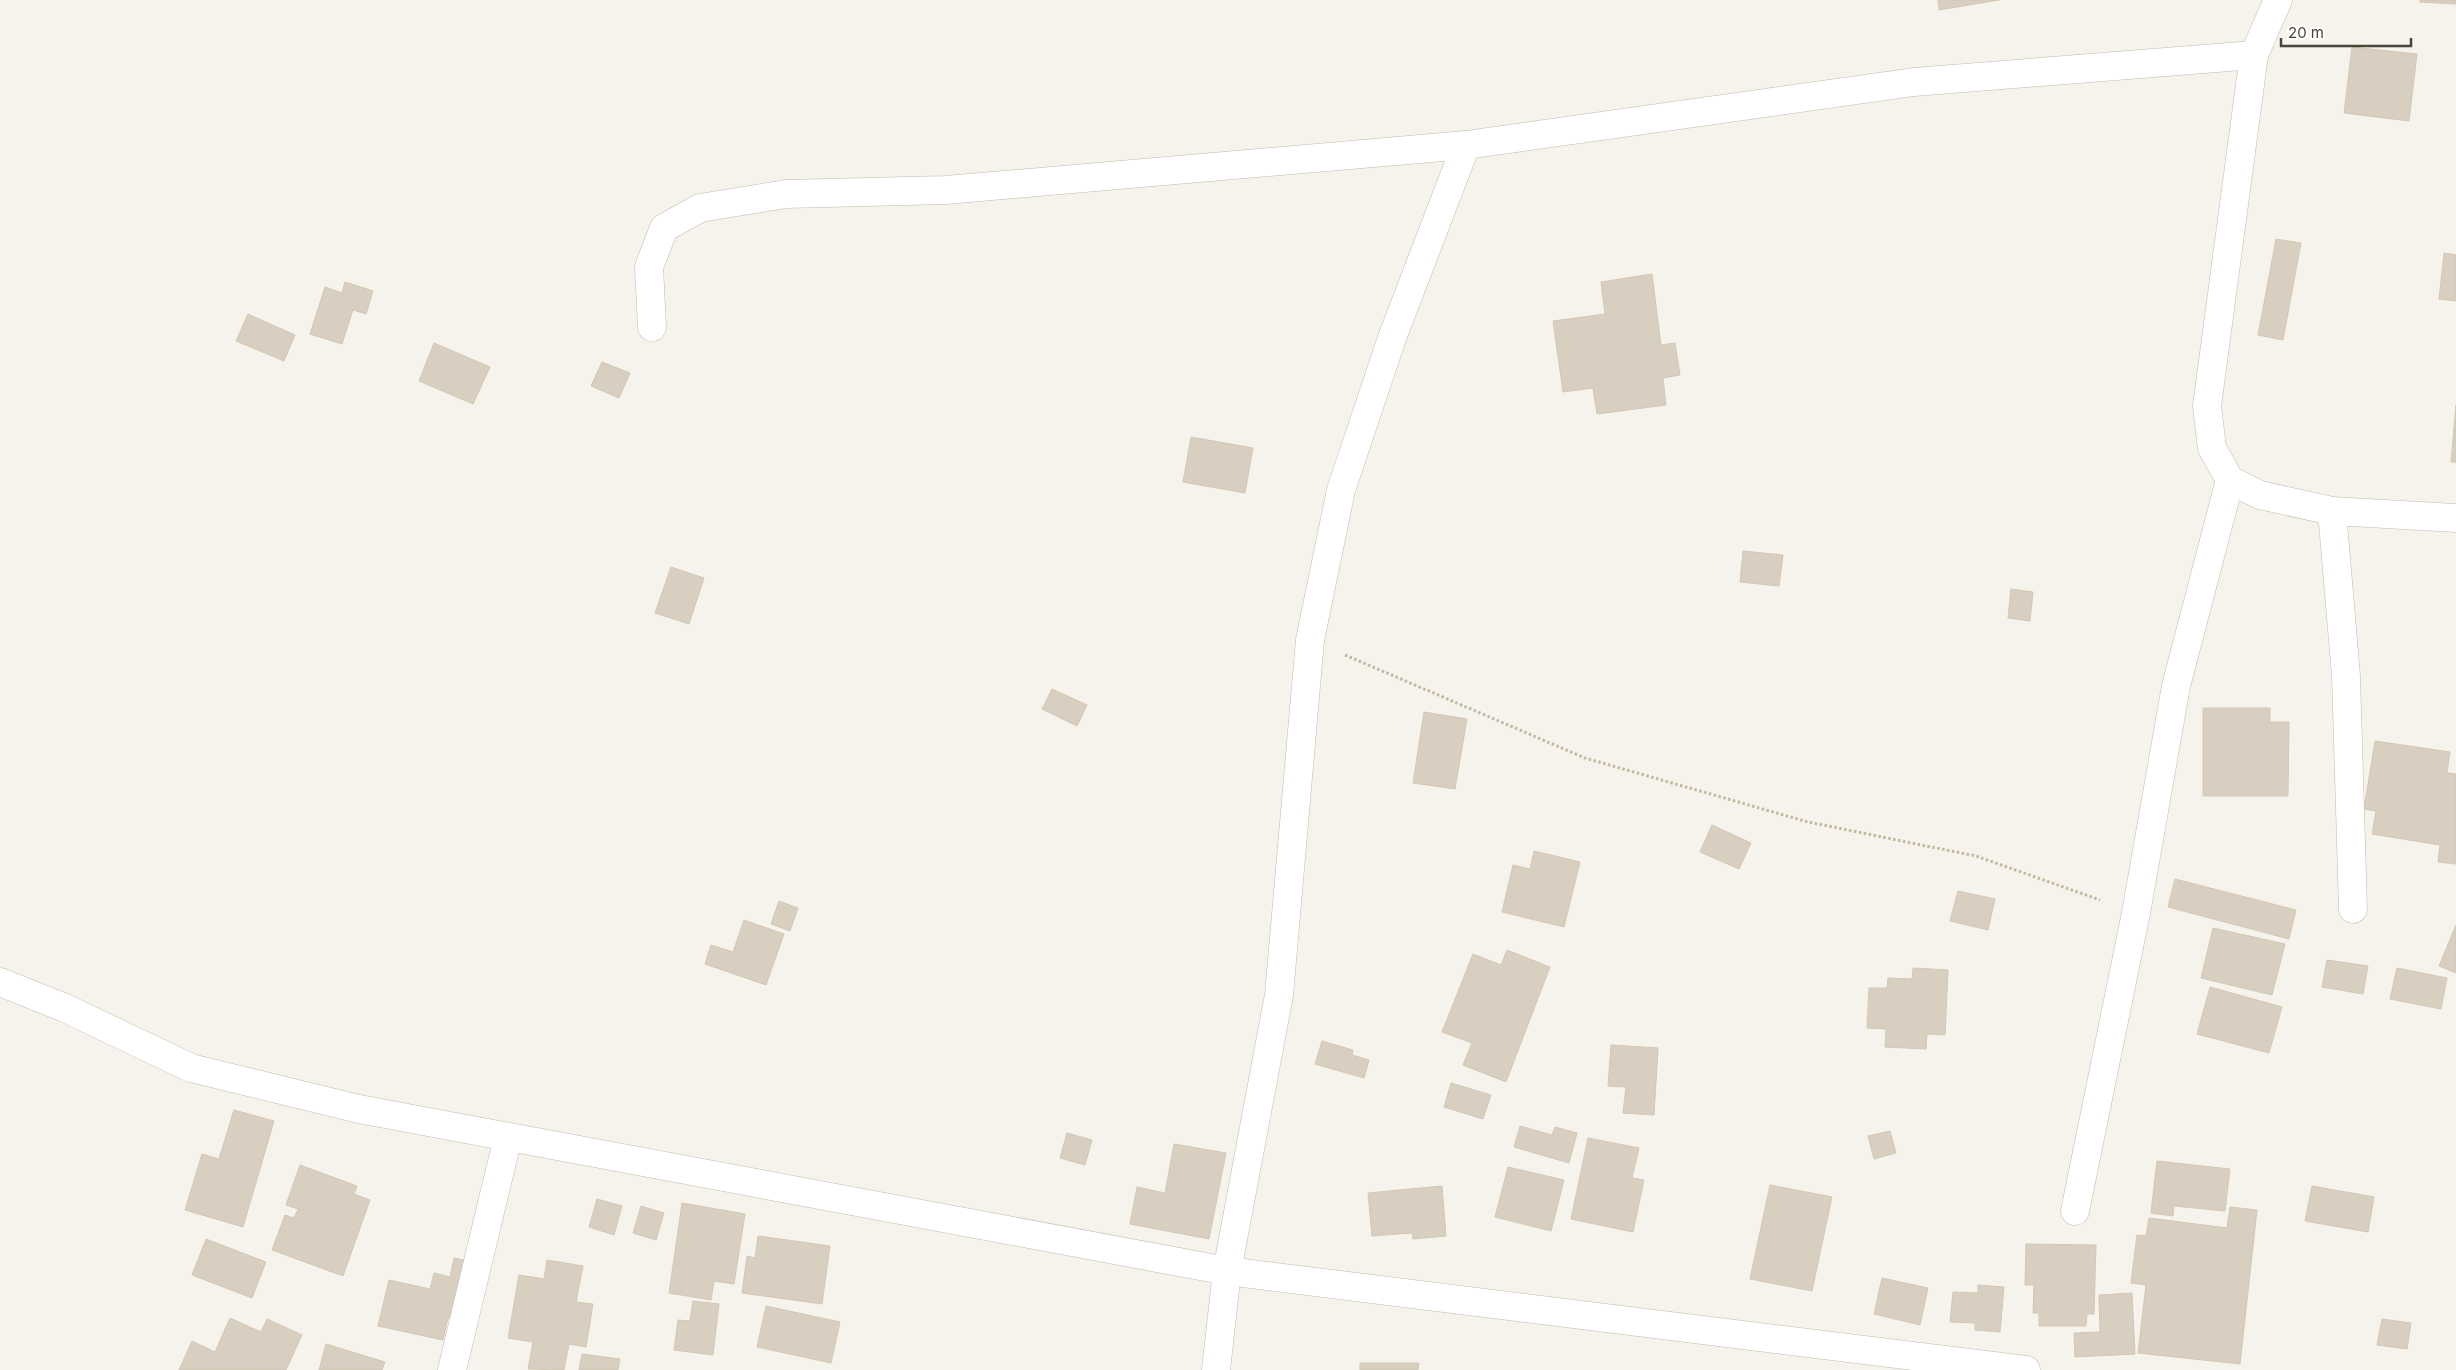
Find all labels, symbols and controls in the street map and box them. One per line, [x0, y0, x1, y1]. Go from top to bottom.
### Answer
scale bar [2281, 15, 2411, 47]
text: 20 m [2288, 23, 2324, 42]

